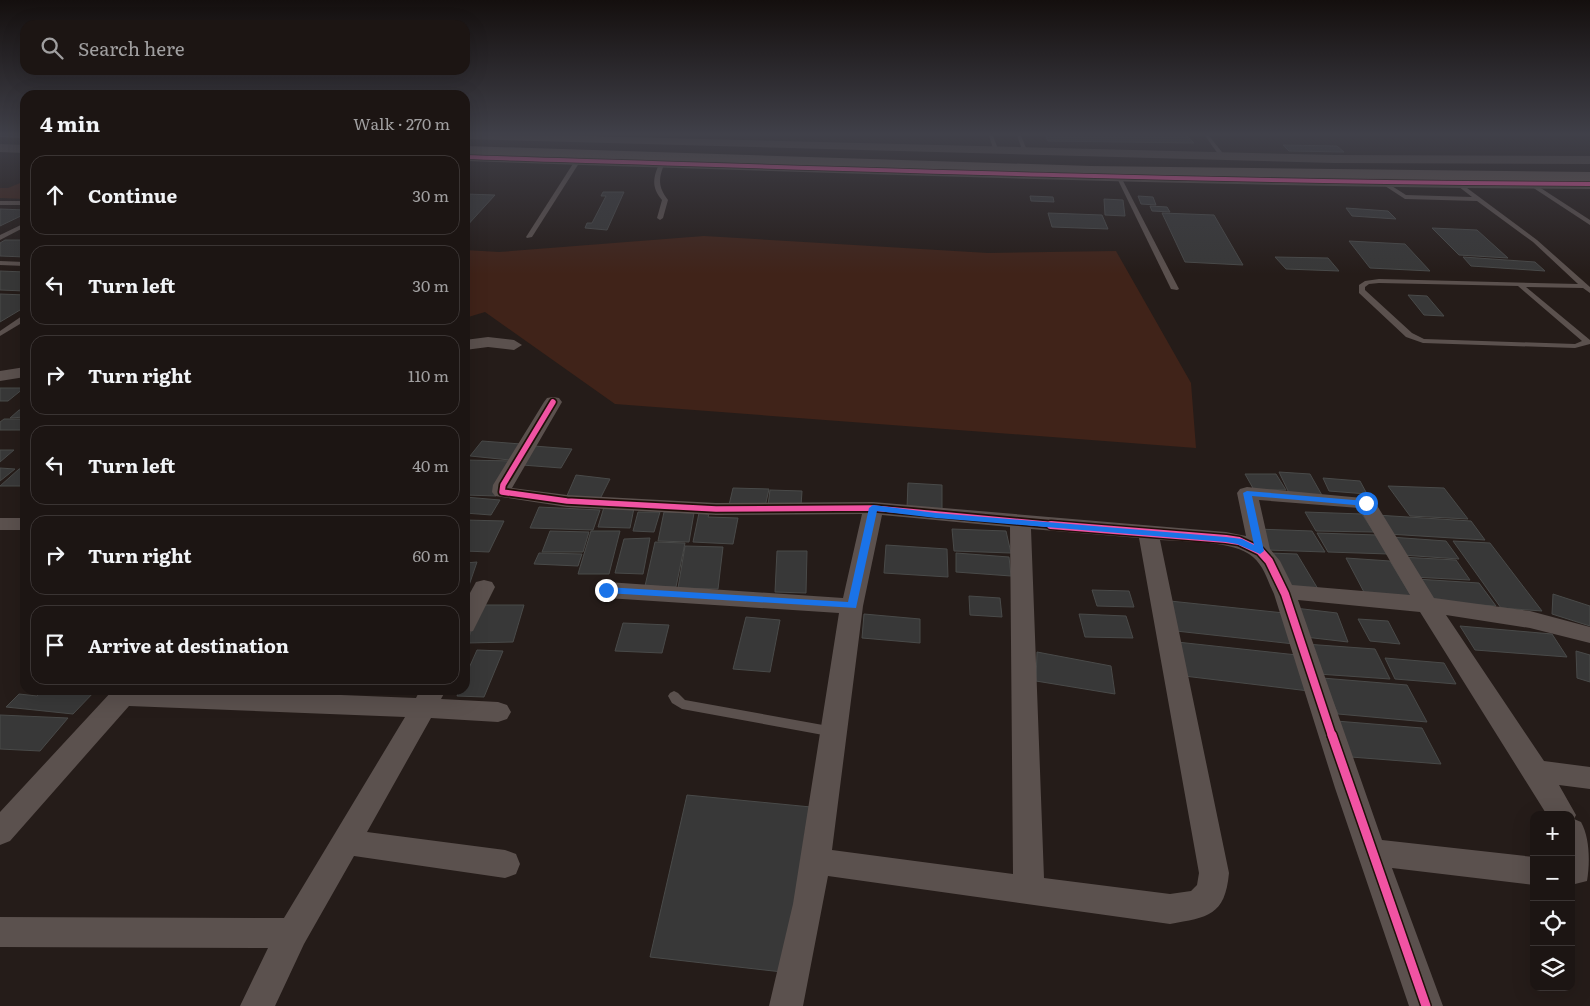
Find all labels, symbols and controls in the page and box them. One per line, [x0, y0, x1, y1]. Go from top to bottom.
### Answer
search box [20, 20, 470, 75]
icon: search [38, 34, 66, 62]
text: Search here [78, 34, 185, 62]
text: 4 min [40, 107, 100, 138]
text: Walk · 270 m [353, 111, 450, 135]
icon: ahead [41, 181, 69, 209]
text: Continue [88, 181, 177, 209]
text: 30 m [412, 183, 449, 207]
icon: left [41, 271, 69, 299]
text: Turn left [88, 271, 175, 299]
text: 30 m [412, 273, 449, 297]
icon: right [41, 361, 69, 389]
text: Turn right [88, 361, 192, 389]
text: 110 m [408, 363, 449, 387]
icon: left [41, 451, 69, 479]
text: Turn left [88, 451, 175, 479]
text: 40 m [412, 453, 449, 477]
route start [1355, 492, 1378, 515]
icon: right [41, 541, 69, 569]
text: Turn right [88, 541, 192, 569]
text: 60 m [412, 543, 449, 567]
route end [595, 579, 618, 602]
icon: arrive [41, 631, 69, 659]
text: Arrive at destination [88, 631, 289, 659]
map controls [1530, 811, 1575, 991]
button: + [1530, 811, 1575, 856]
button: − [1530, 856, 1575, 901]
button: locate [1530, 901, 1575, 946]
button: layers [1530, 946, 1575, 991]

